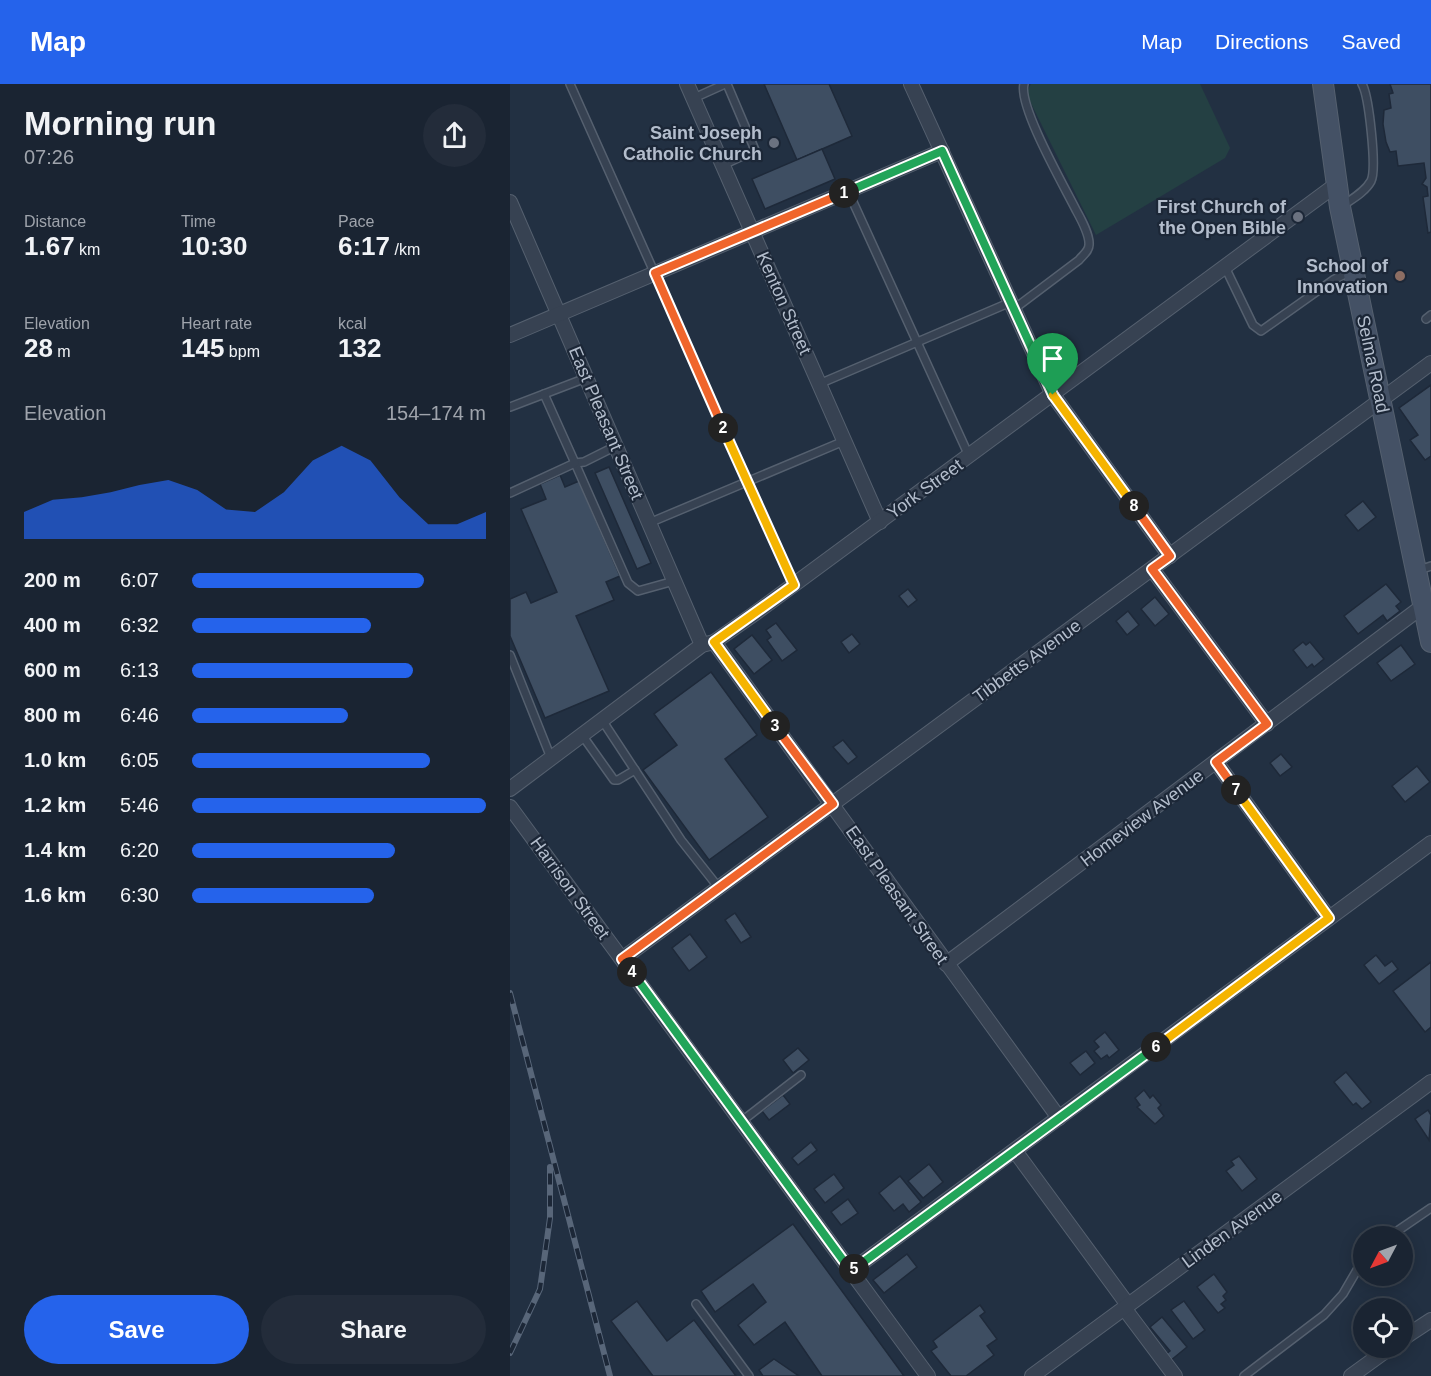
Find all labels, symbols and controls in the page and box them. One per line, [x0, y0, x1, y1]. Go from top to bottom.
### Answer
text: Map [30, 26, 86, 57]
text: Map [1141, 30, 1182, 53]
text: Directions [1215, 30, 1308, 53]
text: Saved [1341, 30, 1401, 53]
button: share [423, 104, 486, 167]
text: Morning run [24, 105, 216, 142]
place label: Saint Joseph Catholic Church [623, 123, 762, 164]
marker: Saint Joseph Catholic Church [767, 136, 781, 150]
text: 07:26 [24, 146, 74, 168]
pin: 1 [829, 178, 859, 208]
text: 1 [840, 184, 848, 201]
place label: First Church of the Open Bible [1157, 197, 1287, 238]
marker: First Church of the Open Bible [1291, 210, 1305, 224]
text: Distance [24, 213, 86, 230]
text: Time [181, 213, 216, 230]
text: Pace [338, 213, 374, 230]
text: 1.67 [24, 231, 75, 261]
text: 10:30 [181, 231, 248, 261]
text: 6:17 [338, 231, 390, 261]
text: km [75, 241, 100, 258]
text: /km [390, 241, 420, 258]
street label: Kenton Street [752, 249, 816, 357]
place label: School of Innovation [1297, 256, 1389, 297]
marker: School of Innovation [1393, 269, 1407, 283]
street label: Selma Road [1353, 313, 1393, 415]
text: Elevation [24, 315, 90, 332]
text: Heart rate [181, 315, 252, 332]
text: kcal [338, 315, 366, 332]
text: 28 [24, 333, 53, 363]
text: 145 [181, 333, 224, 363]
text: 132 [338, 333, 381, 363]
pin [1027, 333, 1078, 395]
icon: arrive [1036, 342, 1069, 375]
text: m [53, 343, 71, 360]
text: bpm [224, 343, 260, 360]
street label: East Pleasant Street [565, 344, 647, 502]
text: Elevation [24, 402, 106, 424]
text: 154–174 m [386, 402, 486, 424]
pin: 2 [708, 413, 738, 443]
text: 2 [719, 419, 727, 436]
street label: York Street [883, 455, 967, 523]
pin: 8 [1119, 491, 1149, 521]
text: 8 [1130, 497, 1138, 514]
text: 200 m [24, 569, 81, 591]
text: 6:07 [120, 569, 159, 591]
text: 400 m [24, 614, 81, 636]
text: 6:32 [120, 614, 159, 636]
street label: Tibbetts Avenue [969, 615, 1085, 707]
text: 600 m [24, 659, 81, 681]
text: 6:13 [120, 659, 159, 681]
text: 800 m [24, 704, 81, 726]
text: 6:46 [120, 704, 159, 726]
pin: 3 [760, 711, 790, 741]
text: 3 [771, 717, 779, 734]
text: 1.0 km [24, 749, 86, 771]
text: 6:05 [120, 749, 159, 771]
street label: Homeview Avenue [1077, 765, 1207, 871]
pin: 7 [1221, 775, 1251, 805]
text: 7 [1232, 781, 1240, 798]
text: 1.2 km [24, 794, 86, 816]
text: 5:46 [120, 794, 159, 816]
street label: East Pleasant Street [842, 822, 952, 968]
street label: Harrison Street [526, 833, 614, 943]
text: 1.4 km [24, 839, 86, 861]
text: 6:20 [120, 839, 159, 861]
text: 1.6 km [24, 884, 86, 906]
text: 6:30 [120, 884, 159, 906]
pin: 4 [617, 957, 647, 987]
text: 4 [628, 963, 636, 980]
pin: 6 [1141, 1032, 1171, 1062]
text: 6 [1152, 1038, 1160, 1055]
street label: Linden Avenue [1178, 1186, 1286, 1272]
north arrow [1353, 1226, 1413, 1286]
map controls [1353, 1226, 1413, 1358]
pin: 5 [839, 1254, 869, 1284]
text: 5 [850, 1260, 858, 1277]
button: Save [24, 1295, 249, 1364]
button: Share [261, 1295, 486, 1364]
button: locate [1353, 1298, 1413, 1358]

